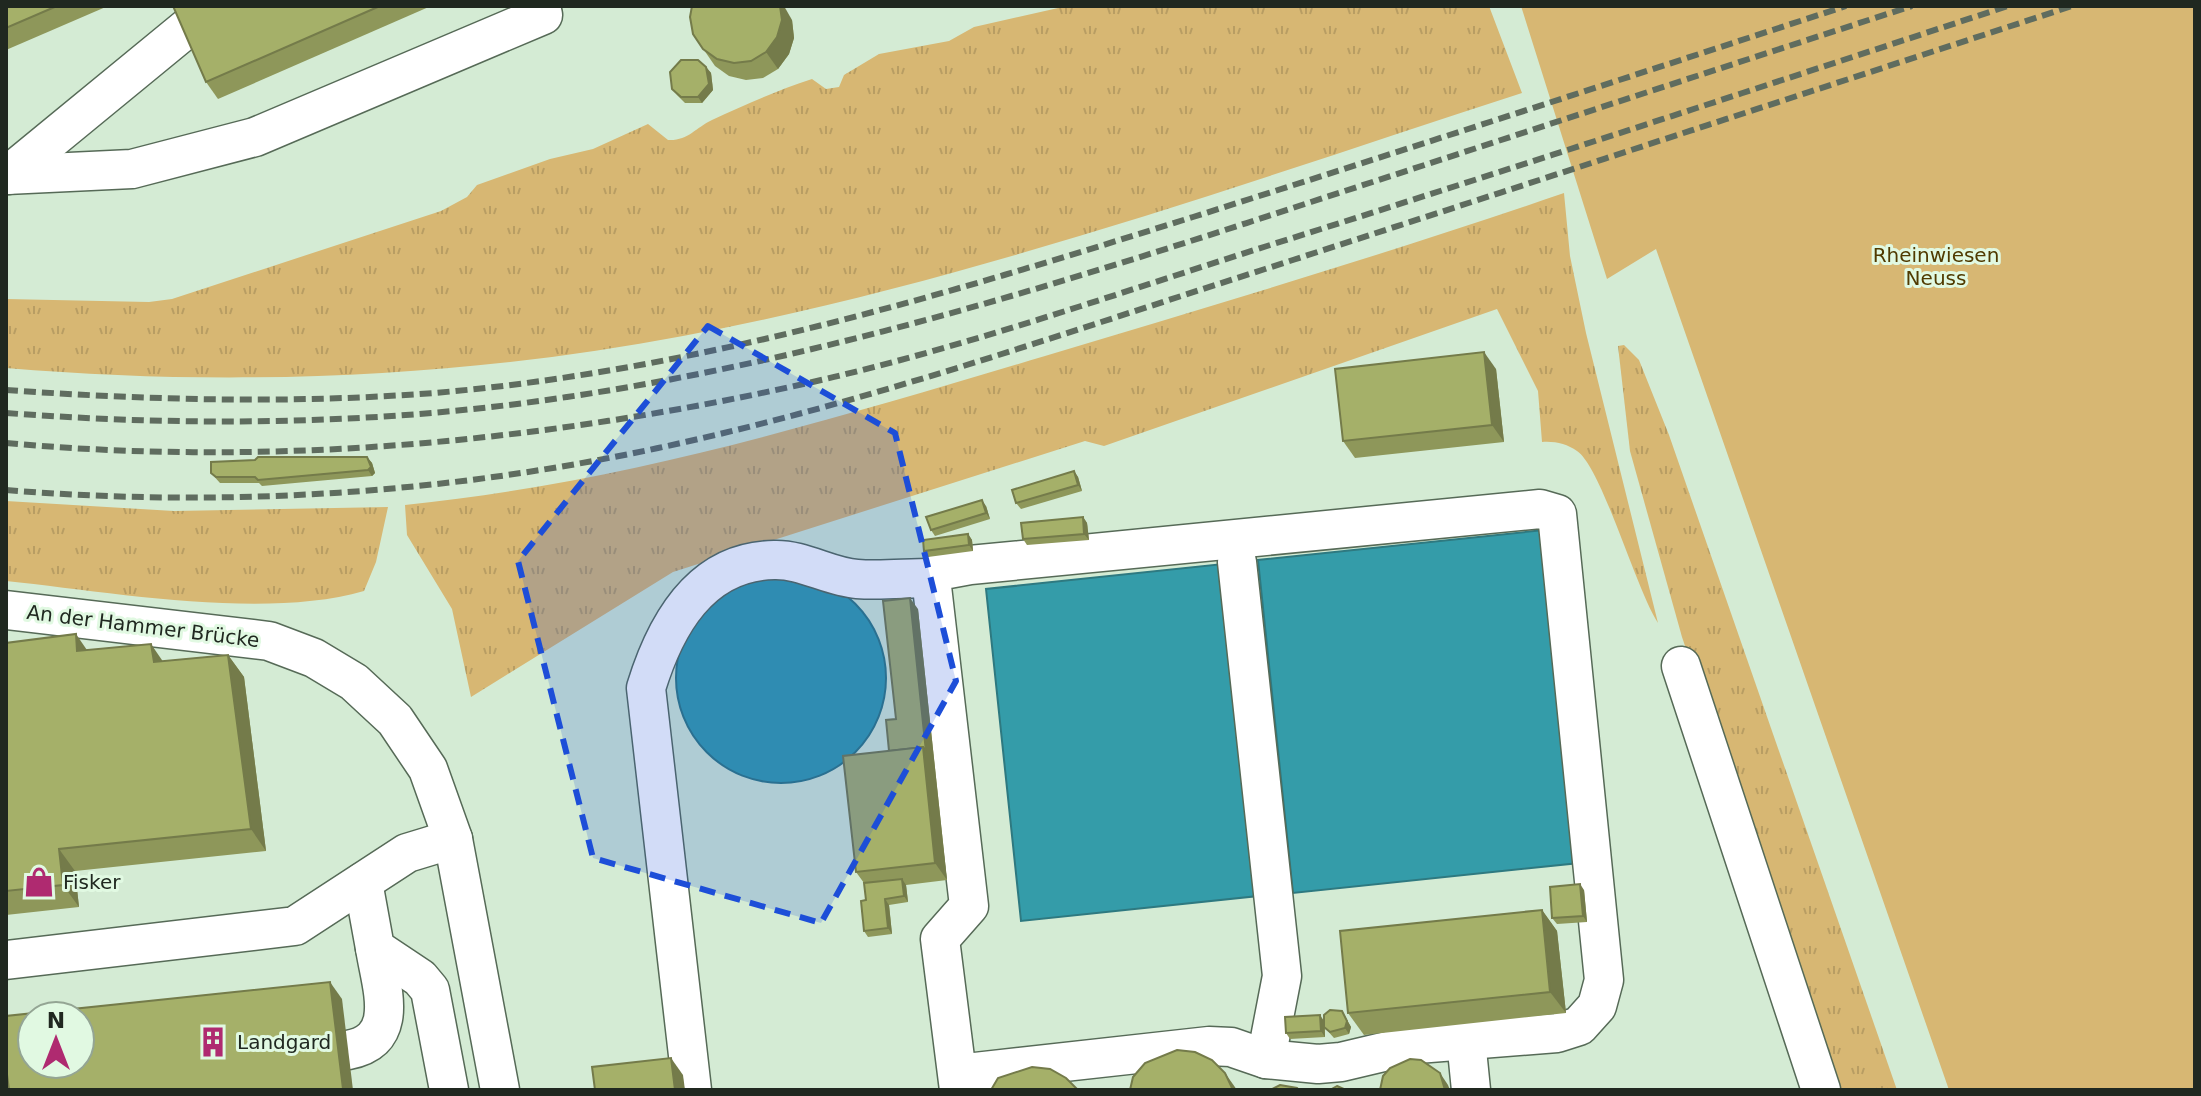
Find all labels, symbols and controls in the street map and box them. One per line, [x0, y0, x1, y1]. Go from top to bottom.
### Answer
park label: Rheinwiesen Neuss [1873, 243, 1999, 290]
street label: An der Hammer Brücke [25, 600, 261, 652]
shop icon: Fisker [22, 865, 56, 899]
place label: Fisker [63, 870, 121, 894]
north arrow [16, 1000, 96, 1080]
text: N [47, 1008, 65, 1033]
building icon: Landgard [196, 1025, 230, 1059]
place label: Landgard [237, 1030, 331, 1054]

